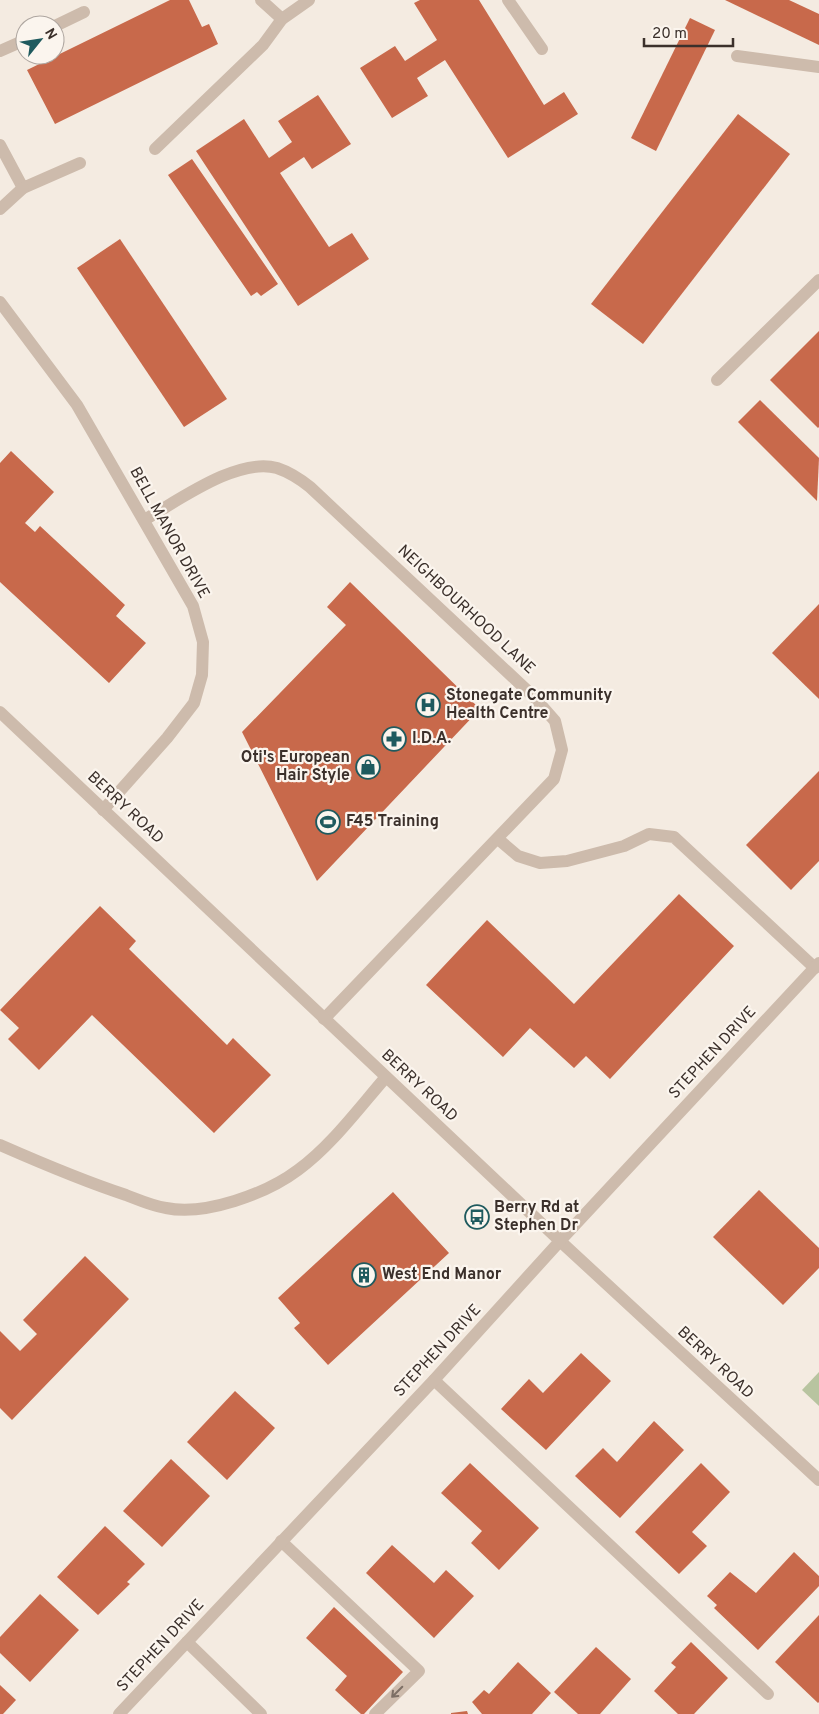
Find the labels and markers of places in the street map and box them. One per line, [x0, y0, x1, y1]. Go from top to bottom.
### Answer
place label: Stonegate Community Health Centre [446, 686, 612, 724]
hospital icon: Stonegate Community Health Centre [415, 692, 441, 718]
pharmacy icon: I.D.A. [381, 726, 407, 752]
place label: I.D.A. [412, 729, 451, 749]
place label: Oti's European Hair Style [241, 748, 350, 786]
shop icon: Oti's European Hair Style [355, 754, 381, 780]
sports icon: F45 Training [315, 809, 341, 835]
place label: F45 Training [346, 812, 439, 832]
place label: Berry Rd at Stephen Dr [494, 1198, 579, 1236]
bus stop icon: Berry Rd at Stephen Dr [464, 1204, 490, 1230]
building icon: West End Manor [351, 1262, 377, 1288]
place label: West End Manor [382, 1265, 502, 1285]

